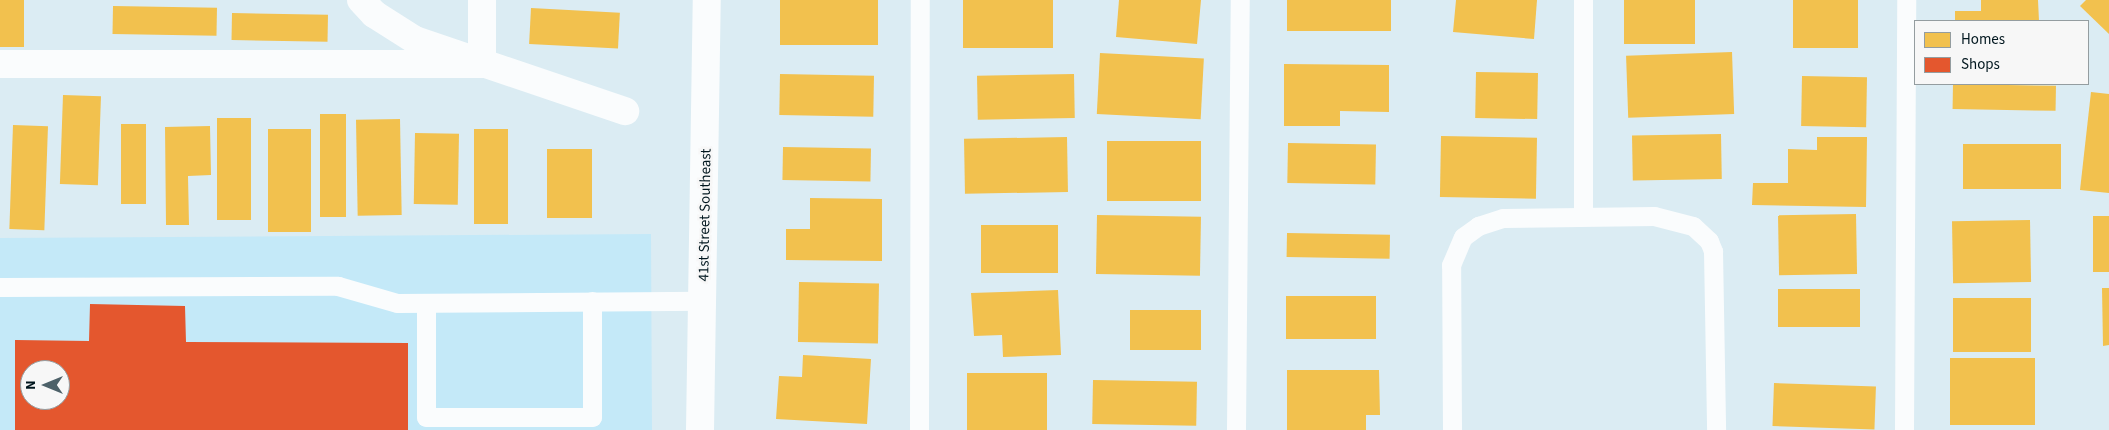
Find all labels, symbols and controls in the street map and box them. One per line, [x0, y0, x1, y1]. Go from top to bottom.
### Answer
legend [1914, 20, 2089, 85]
text: Homes [1961, 29, 2005, 50]
text: Shops [1961, 54, 2000, 75]
street label: 41st Street Southeast [695, 148, 715, 282]
north arrow [20, 360, 70, 410]
text: N [21, 380, 41, 390]

